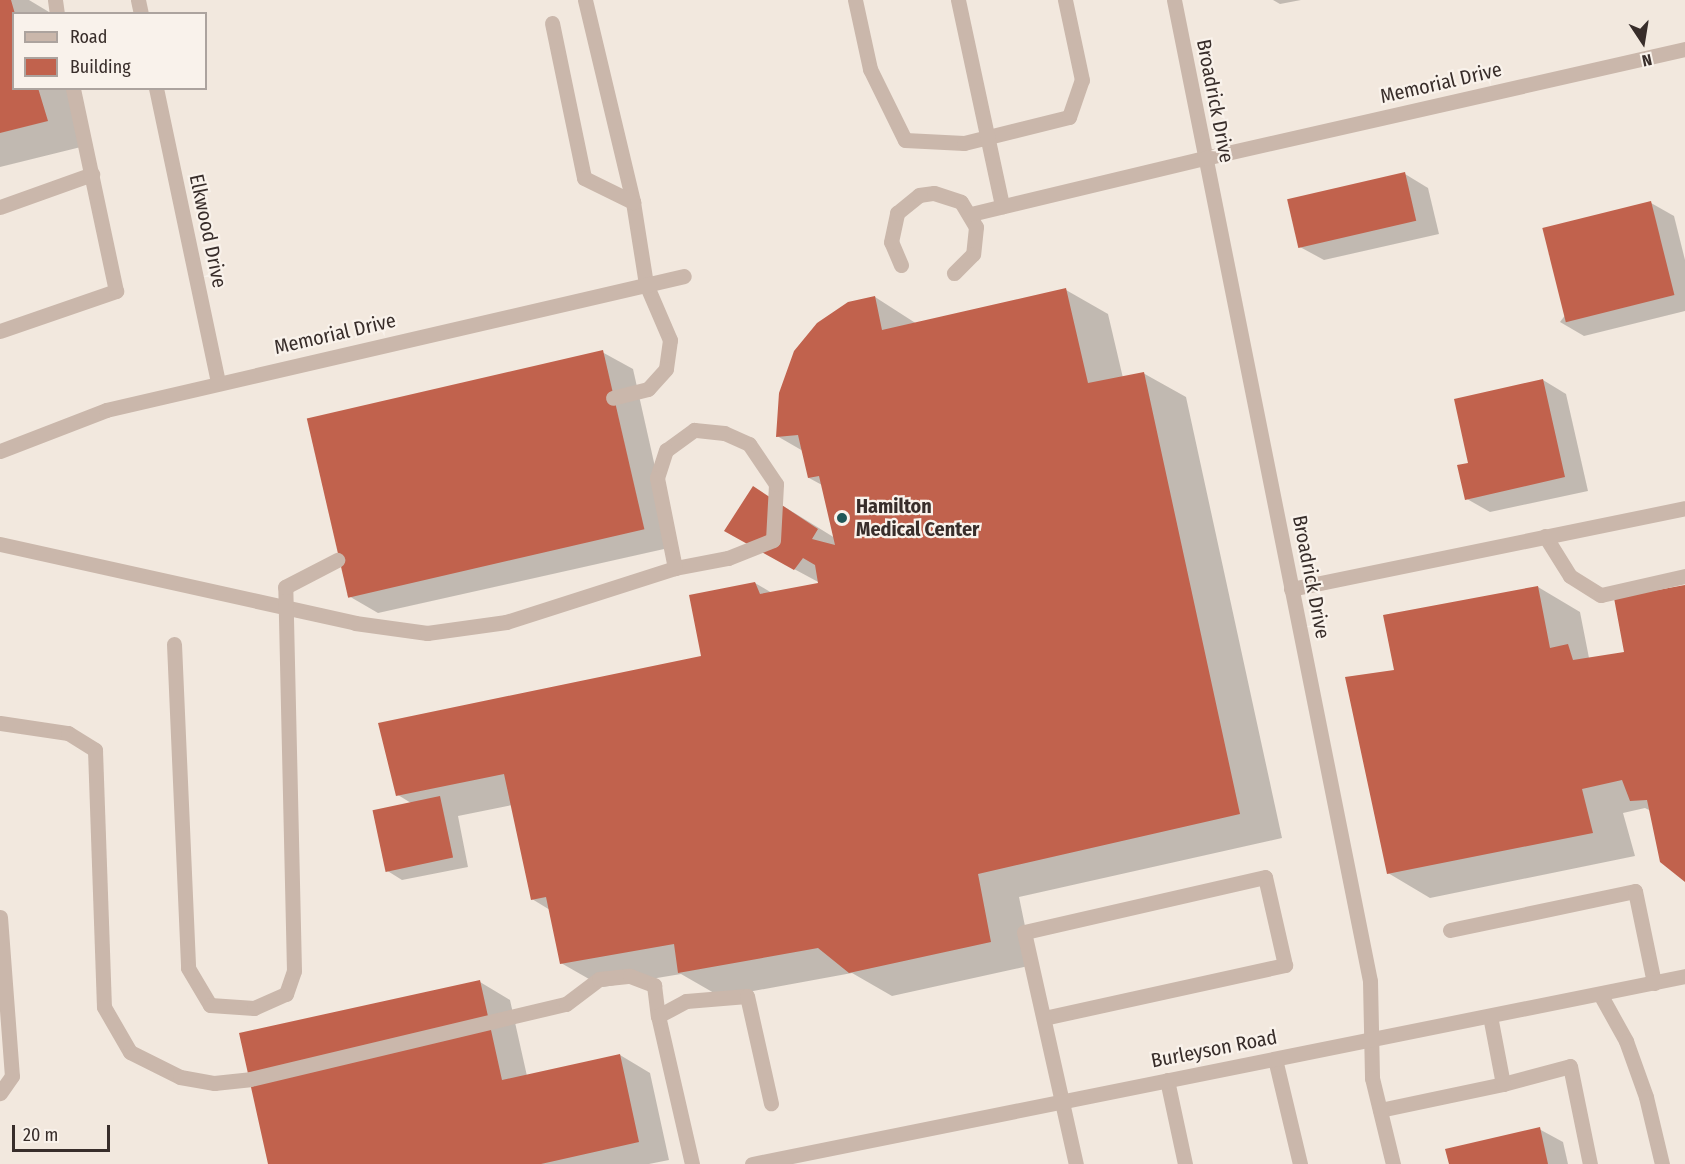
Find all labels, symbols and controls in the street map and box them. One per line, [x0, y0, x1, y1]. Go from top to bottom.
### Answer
legend [12, 12, 207, 90]
north arrow [1613, 12, 1673, 72]
text: Road [70, 26, 107, 48]
street label: Broadrick Drive [1191, 37, 1239, 165]
text: N [1640, 50, 1654, 70]
text: Building [70, 56, 131, 78]
street label: Memorial Drive [1378, 57, 1504, 109]
street label: Elkwood Drive [184, 172, 232, 290]
street label: Memorial Drive [272, 308, 398, 360]
place label: Hamilton Medical Center [856, 494, 979, 541]
marker: Hamilton Medical Center [833, 509, 851, 527]
street label: Broadrick Drive [1287, 513, 1335, 641]
street label: Burleyson Road [1149, 1025, 1279, 1073]
scale bar [15, 1113, 112, 1151]
text: 20 m [23, 1124, 58, 1146]

